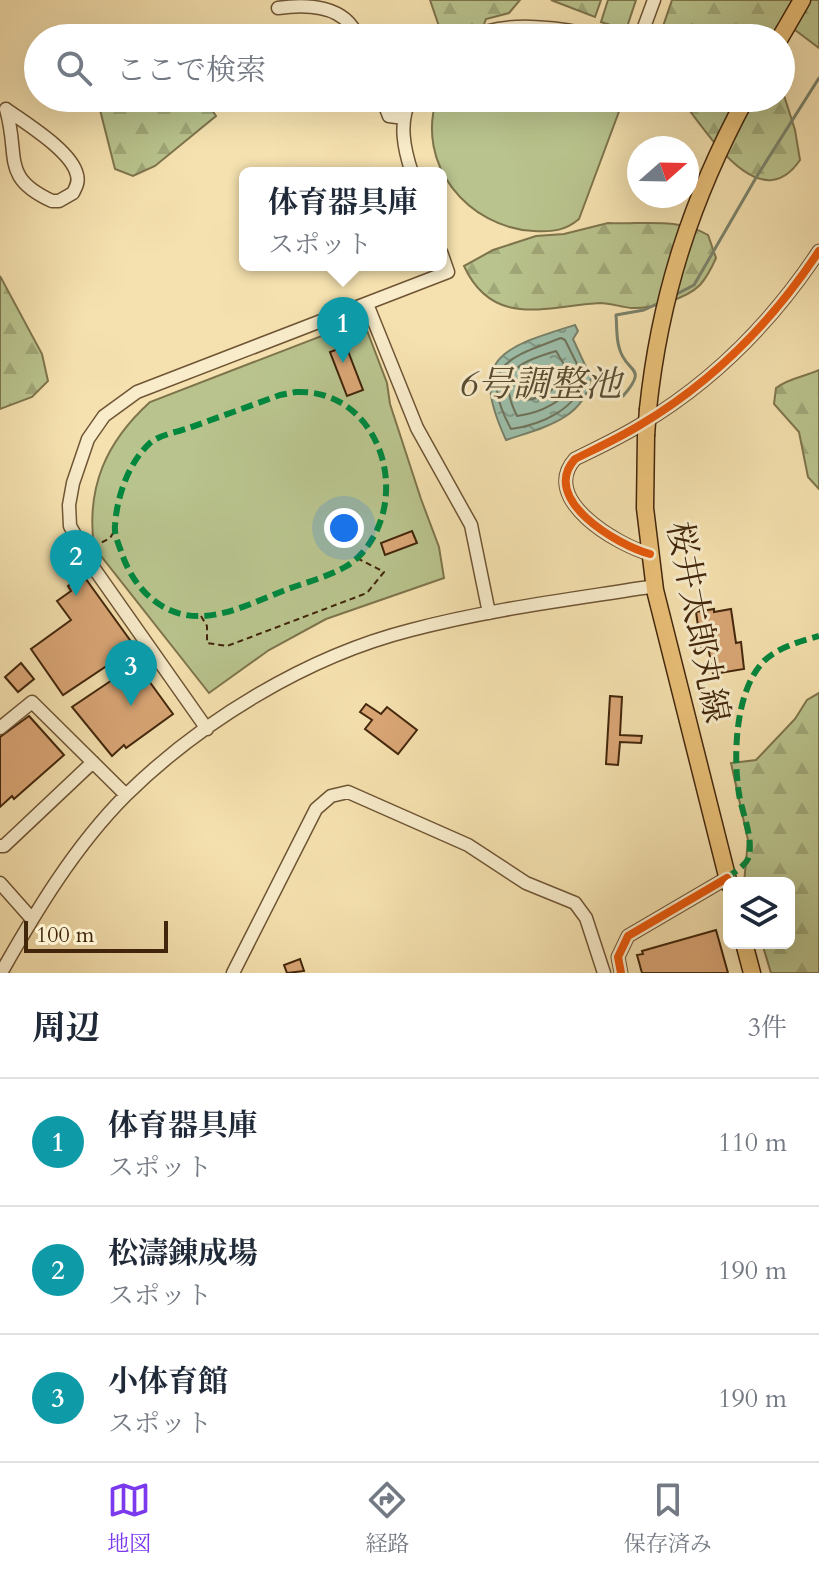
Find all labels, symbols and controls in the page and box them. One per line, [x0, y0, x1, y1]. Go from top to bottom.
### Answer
search box [24, 24, 795, 112]
icon: search [52, 46, 96, 90]
text: ここで検索 [116, 50, 266, 91]
north arrow [627, 136, 699, 208]
popup [239, 167, 447, 271]
text: 体育器具庫 [268, 182, 418, 223]
text: スポット [268, 227, 372, 262]
pin: 1 [317, 297, 369, 363]
water label: 6号調整池 [459, 360, 625, 409]
your location [324, 508, 364, 548]
street label: 桜井太郎丸線 [656, 518, 740, 727]
pin: 2 [50, 530, 102, 596]
pin: 3 [105, 640, 157, 706]
map controls [723, 877, 795, 949]
button: layers [723, 877, 795, 949]
scale bar [24, 917, 168, 953]
text: 100 m [36, 920, 94, 950]
text: 周辺 [32, 1005, 100, 1051]
text: 3件 [748, 1010, 787, 1045]
text: 体育器具庫 [108, 1105, 258, 1146]
text: 1 [51, 1125, 65, 1160]
text: 110 m [718, 1125, 787, 1160]
text: スポット [108, 1150, 212, 1185]
text: 松濤錬成場 [108, 1233, 258, 1274]
text: 2 [51, 1253, 65, 1288]
text: 190 m [718, 1253, 787, 1288]
text: スポット [108, 1278, 212, 1313]
text: 小体育館 [108, 1361, 228, 1402]
text: 3 [51, 1381, 65, 1416]
text: 190 m [718, 1381, 787, 1416]
text: スポット [108, 1406, 212, 1441]
tab: 地図 [107, 1478, 151, 1559]
tab: 経路 [365, 1478, 410, 1559]
tab: 保存済み [624, 1478, 712, 1559]

